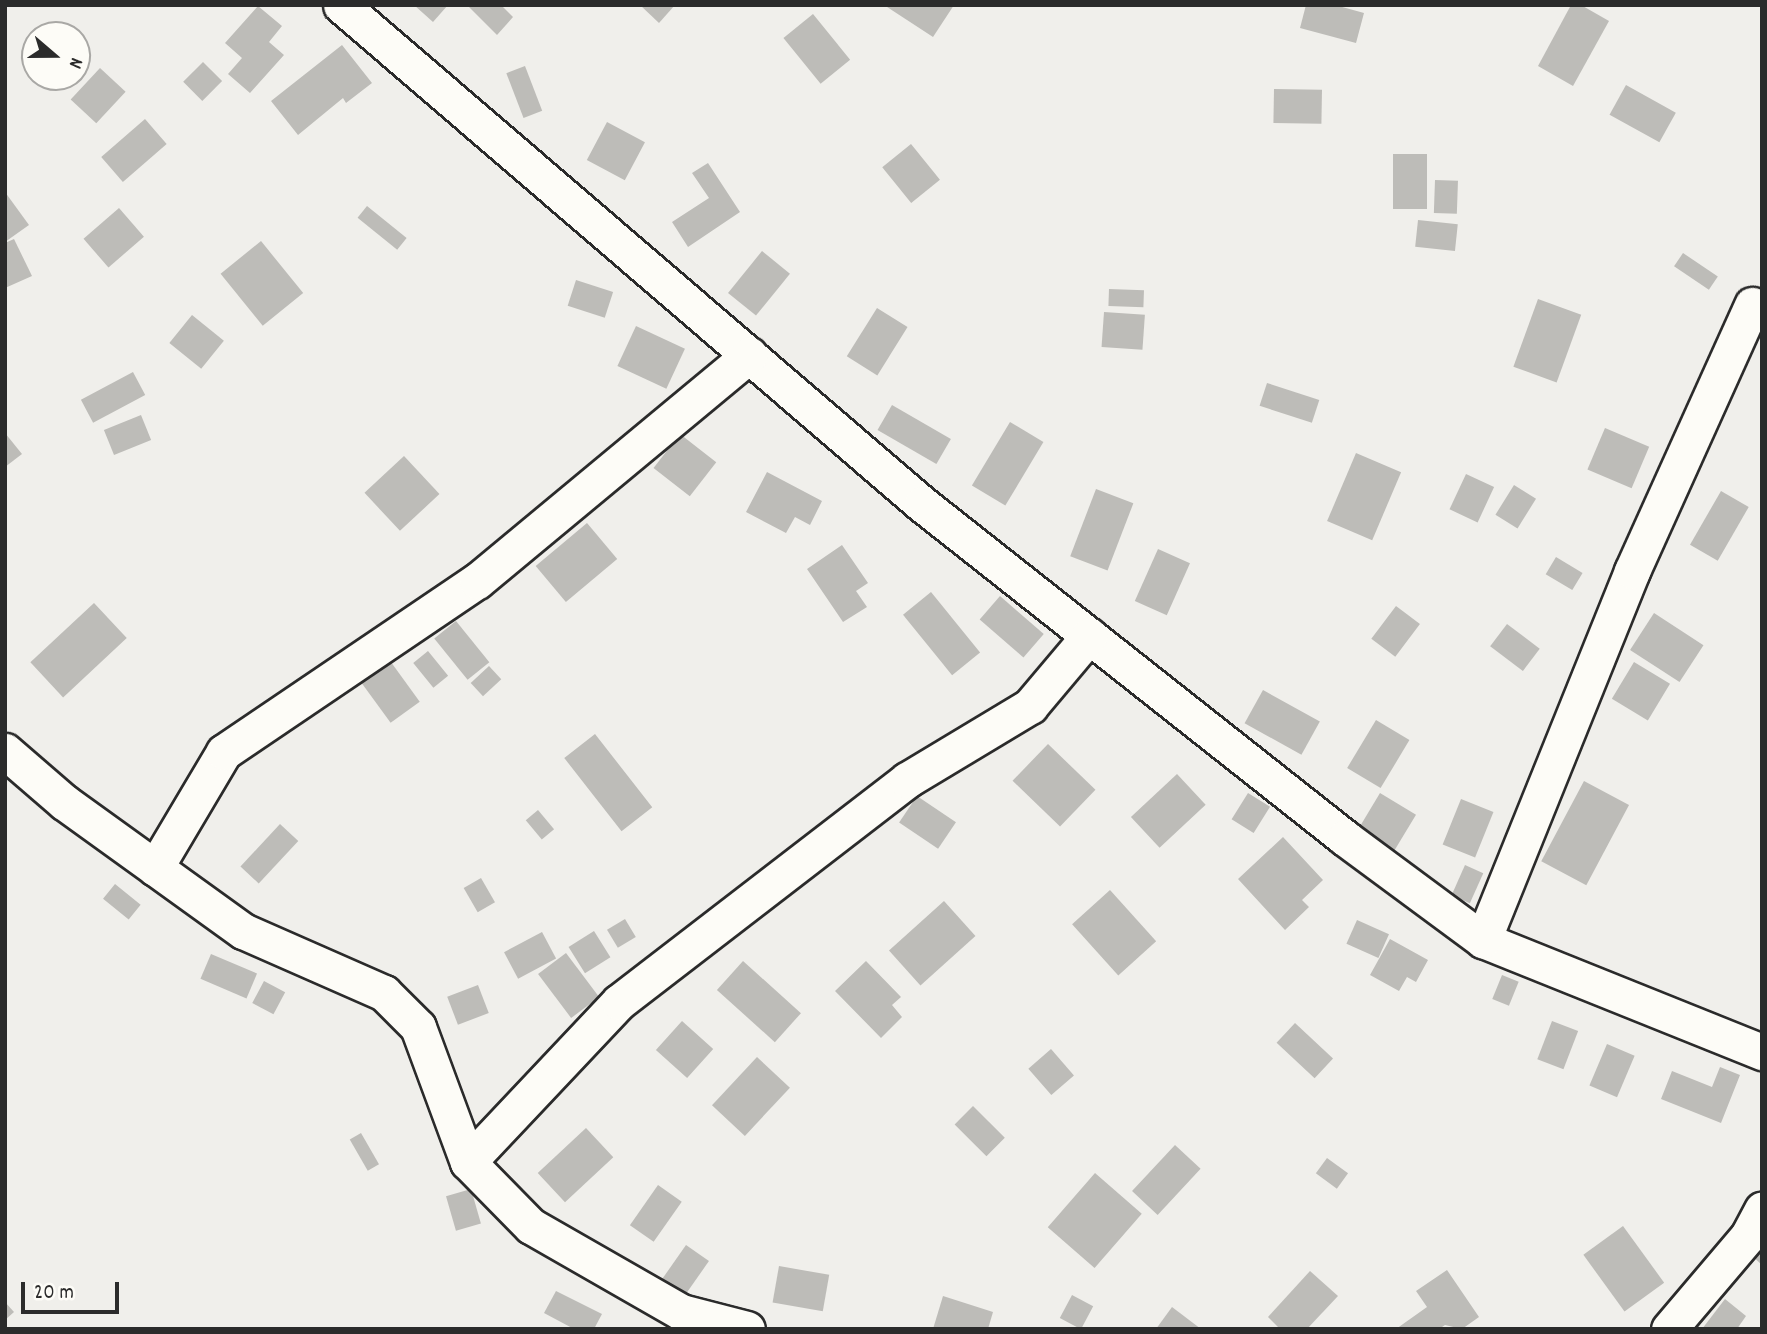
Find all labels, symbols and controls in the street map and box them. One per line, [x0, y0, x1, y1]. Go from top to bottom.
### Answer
north arrow [21, 21, 91, 91]
text: N [60, 54, 89, 72]
scale bar [24, 1268, 122, 1312]
text: 20 m [34, 1279, 74, 1309]

